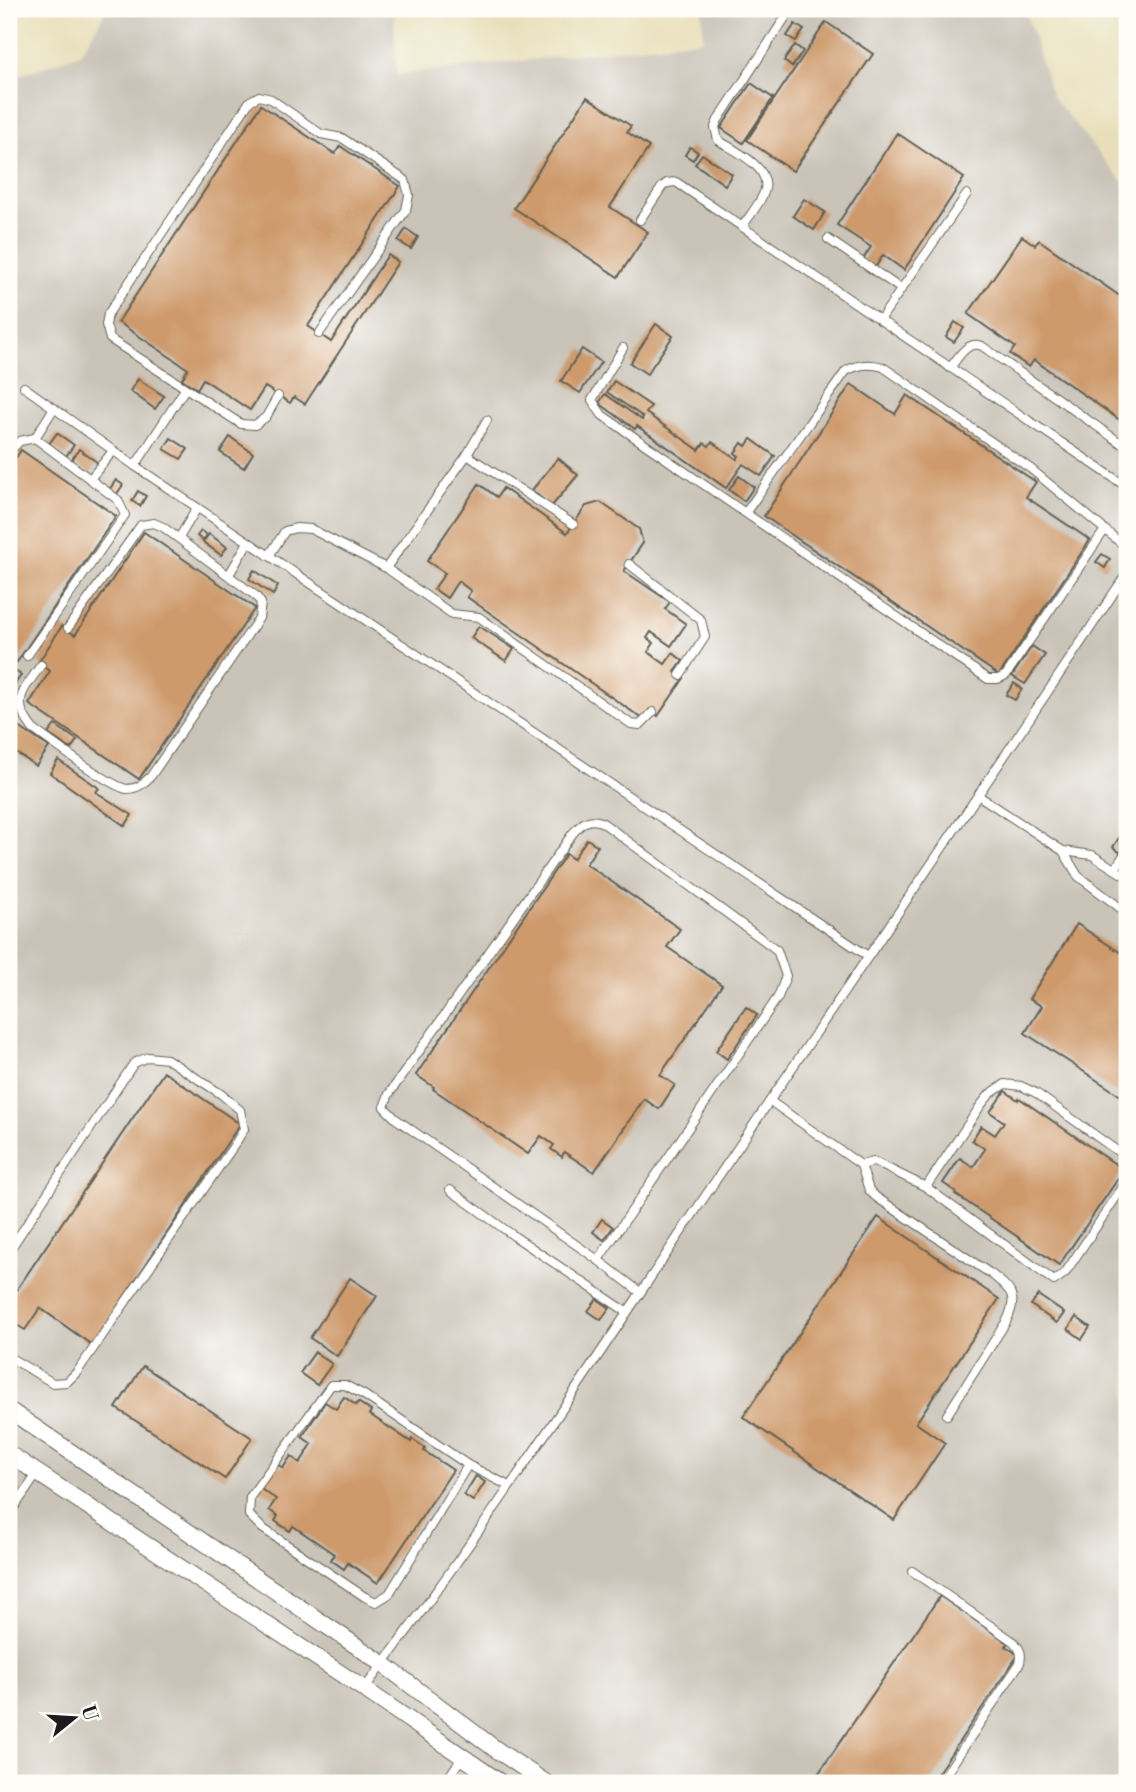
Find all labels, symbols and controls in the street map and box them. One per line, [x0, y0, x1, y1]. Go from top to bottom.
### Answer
north arrow [38, 1684, 108, 1754]
text: U [76, 1702, 103, 1724]

